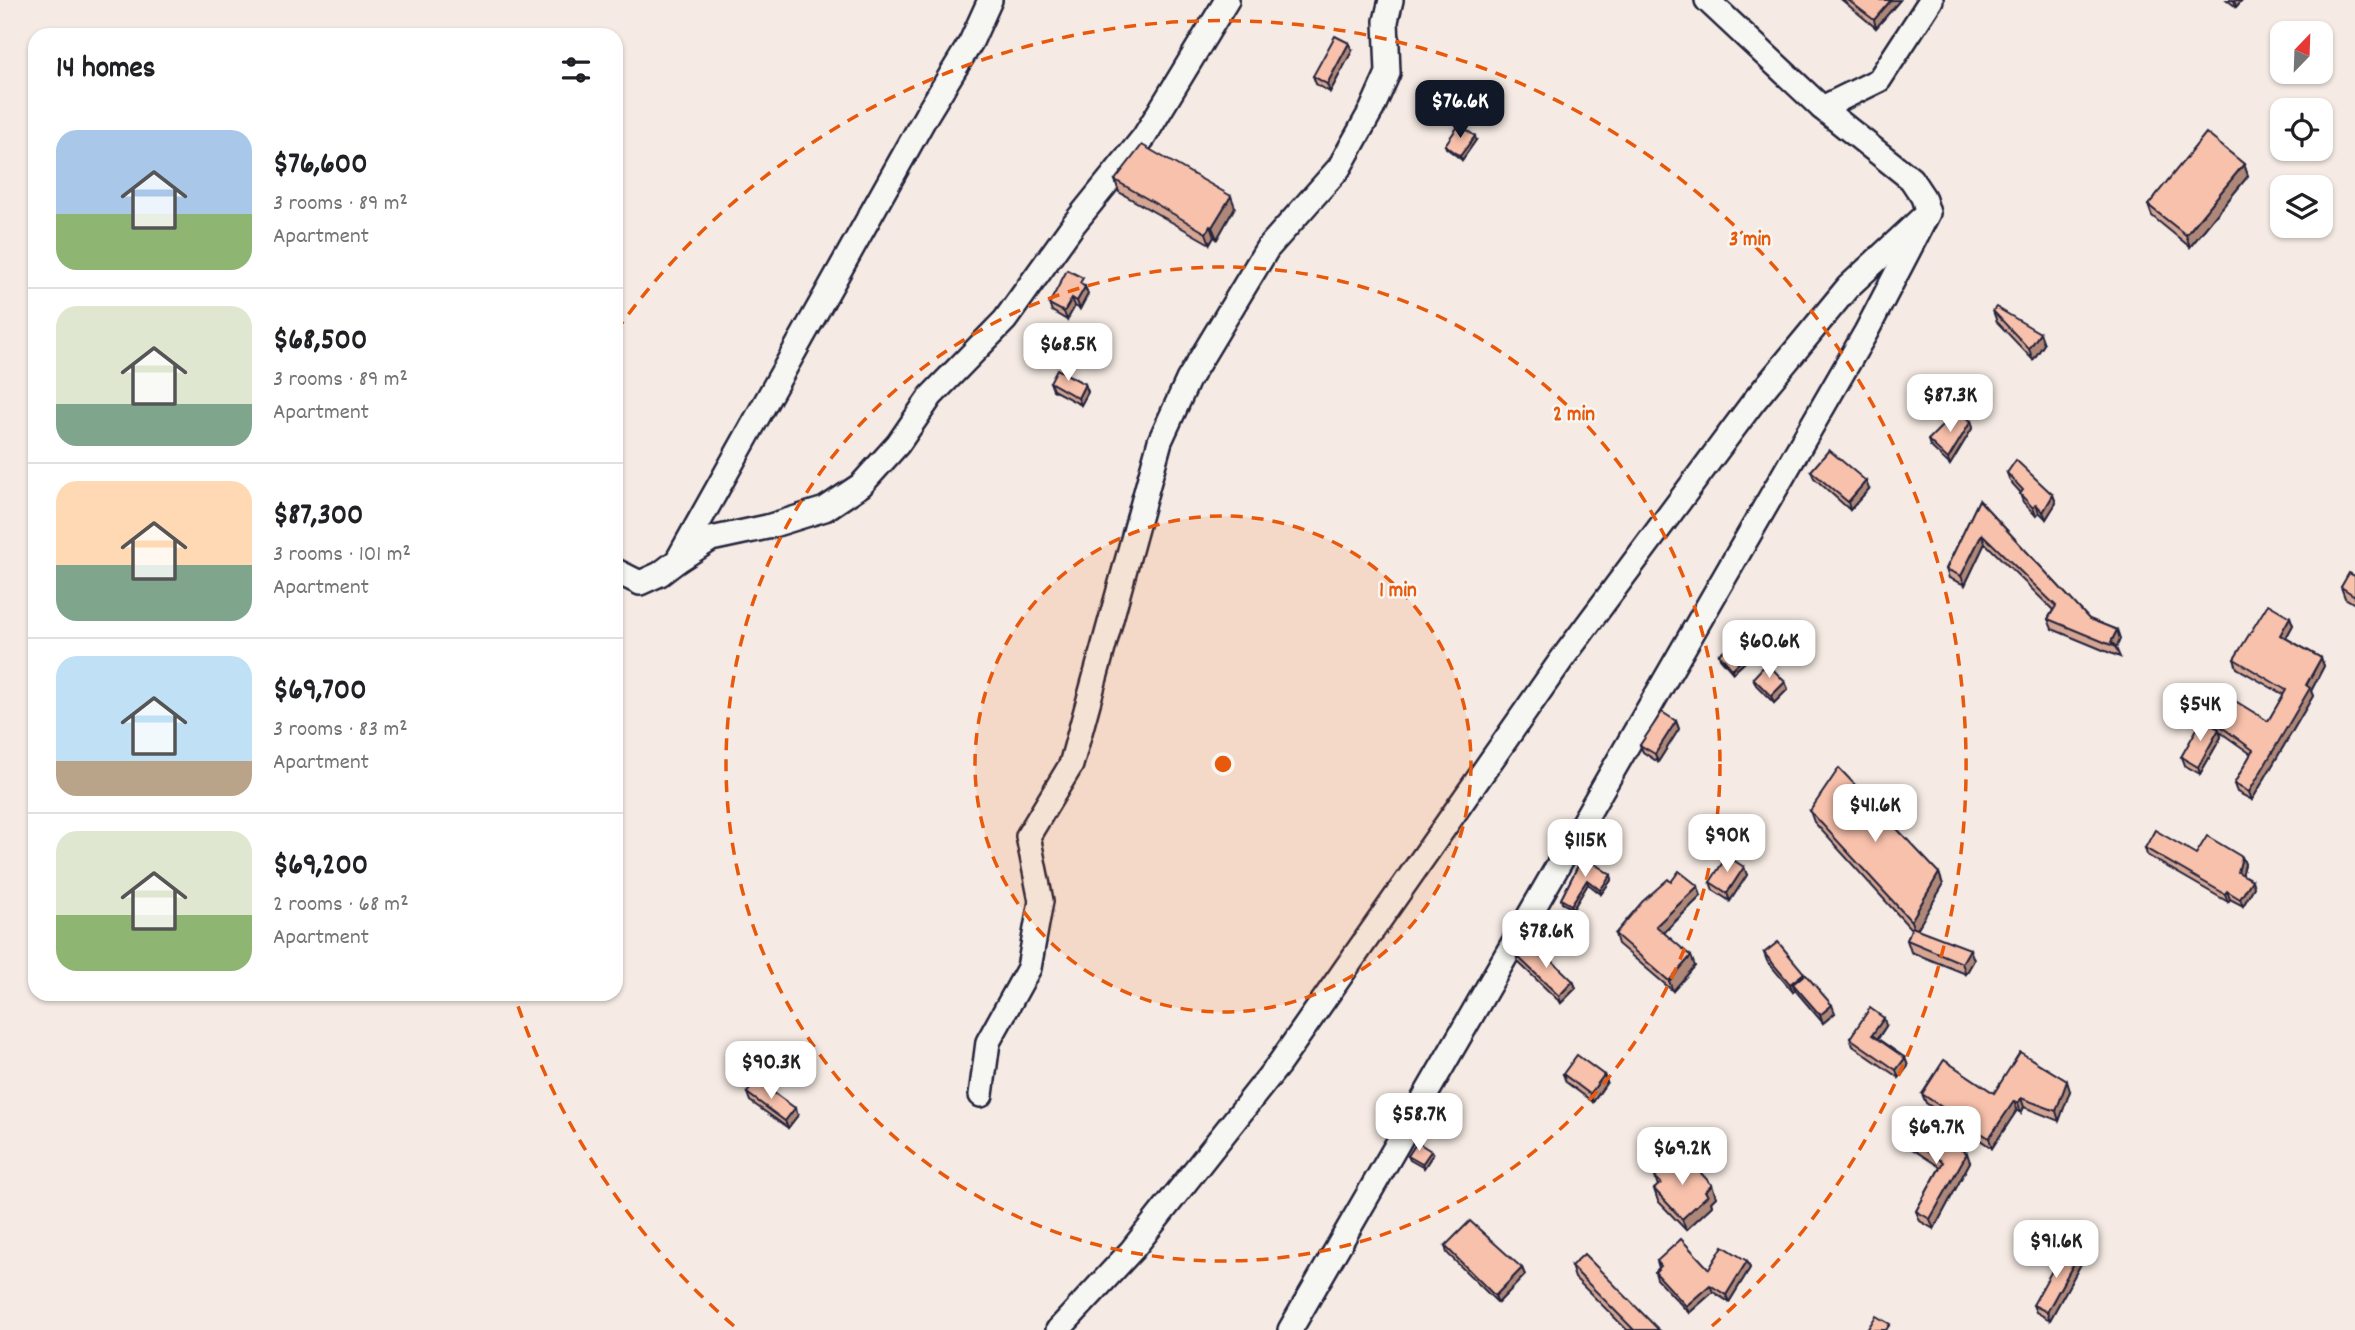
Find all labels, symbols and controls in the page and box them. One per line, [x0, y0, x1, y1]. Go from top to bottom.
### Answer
north arrow [2270, 21, 2333, 84]
map controls [2270, 21, 2333, 238]
text: 14 homes [56, 49, 155, 92]
icon: filters [557, 51, 595, 89]
pin: $76.6K [1403, 80, 1517, 140]
text: $76.6K [1431, 86, 1489, 119]
button: locate [2270, 98, 2333, 161]
text: $76,600 [273, 145, 368, 188]
icon: home [112, 158, 196, 242]
button: layers [2270, 175, 2333, 238]
text: 3 rooms · 89 m² [273, 188, 408, 221]
text: Apartment [273, 221, 369, 254]
text: 3 min [1729, 226, 1771, 256]
text: $68,500 [273, 321, 367, 364]
pin: $68.5K [1011, 324, 1125, 383]
text: $68.5K [1039, 329, 1097, 362]
icon: home [112, 334, 196, 418]
text: 3 rooms · 89 m² [273, 364, 408, 397]
pin: $87.3K [1893, 374, 2007, 434]
text: $87.3K [1923, 380, 1977, 413]
text: Apartment [273, 397, 369, 430]
text: 2 min [1553, 401, 1595, 431]
text: $87,300 [273, 496, 363, 539]
icon: home [112, 509, 196, 593]
text: 3 rooms · 101 m² [273, 539, 411, 572]
text: Apartment [273, 572, 369, 605]
text: 1 min [1379, 577, 1417, 607]
pin: $60.6K [1712, 620, 1826, 680]
text: $60.6K [1738, 626, 1800, 659]
text: $69,700 [273, 671, 367, 714]
icon: home [112, 684, 196, 768]
pin: $54K [2159, 684, 2241, 743]
text: $54K [2179, 689, 2221, 722]
text: 3 rooms · 83 m² [273, 714, 408, 747]
text: Apartment [273, 747, 369, 780]
centre of rings [1211, 752, 1235, 776]
pin: $41.6K [1818, 784, 1932, 844]
text: $41.6K [1849, 790, 1901, 823]
pin: $90K [1686, 814, 1768, 874]
pin: $115K [1536, 820, 1634, 879]
text: $90K [1704, 820, 1750, 853]
text: $115K [1563, 825, 1607, 858]
text: $69,200 [273, 846, 368, 889]
icon: home [112, 859, 196, 943]
text: 2 rooms · 68 m² [273, 889, 409, 922]
pin: $78.6K [1489, 911, 1603, 970]
text: $78.6K [1518, 916, 1574, 949]
text: Apartment [273, 922, 369, 955]
pin: $90.3K [714, 1042, 828, 1101]
text: $90.3K [741, 1047, 801, 1080]
pin: $58.7K [1362, 1094, 1476, 1153]
text: $58.7K [1392, 1099, 1446, 1132]
pin: $69.7K [1879, 1106, 1993, 1166]
text: $69.7K [1908, 1112, 1964, 1145]
pin: $69.2K [1625, 1128, 1739, 1187]
text: $69.2K [1653, 1133, 1711, 1166]
pin: $91.6K [1999, 1220, 2113, 1280]
text: $91.6K [2030, 1226, 2082, 1259]

